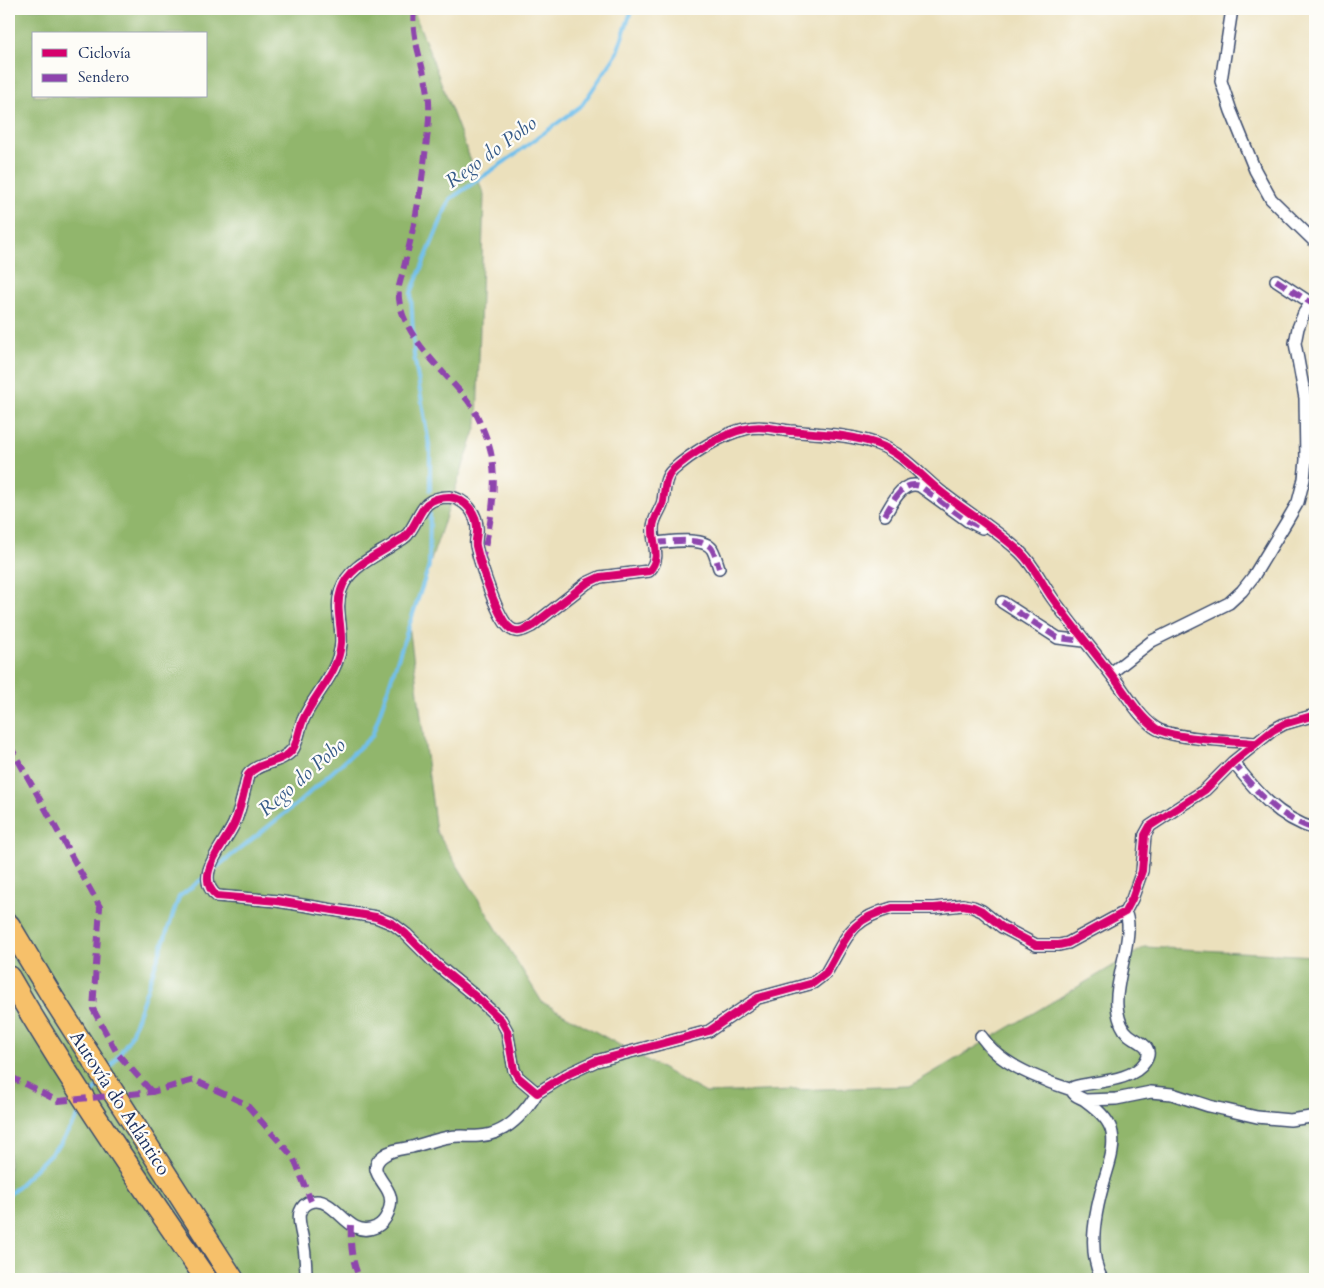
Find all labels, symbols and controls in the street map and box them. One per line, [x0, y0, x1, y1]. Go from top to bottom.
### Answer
legend [32, 32, 208, 98]
text: Ciclovía [78, 43, 131, 63]
text: Sendero [78, 67, 129, 87]
water label: Rego do Pobo [440, 110, 542, 194]
water label: Rego do Pobo [253, 732, 351, 822]
street label: Autovía do Atlántico [63, 1026, 177, 1180]

